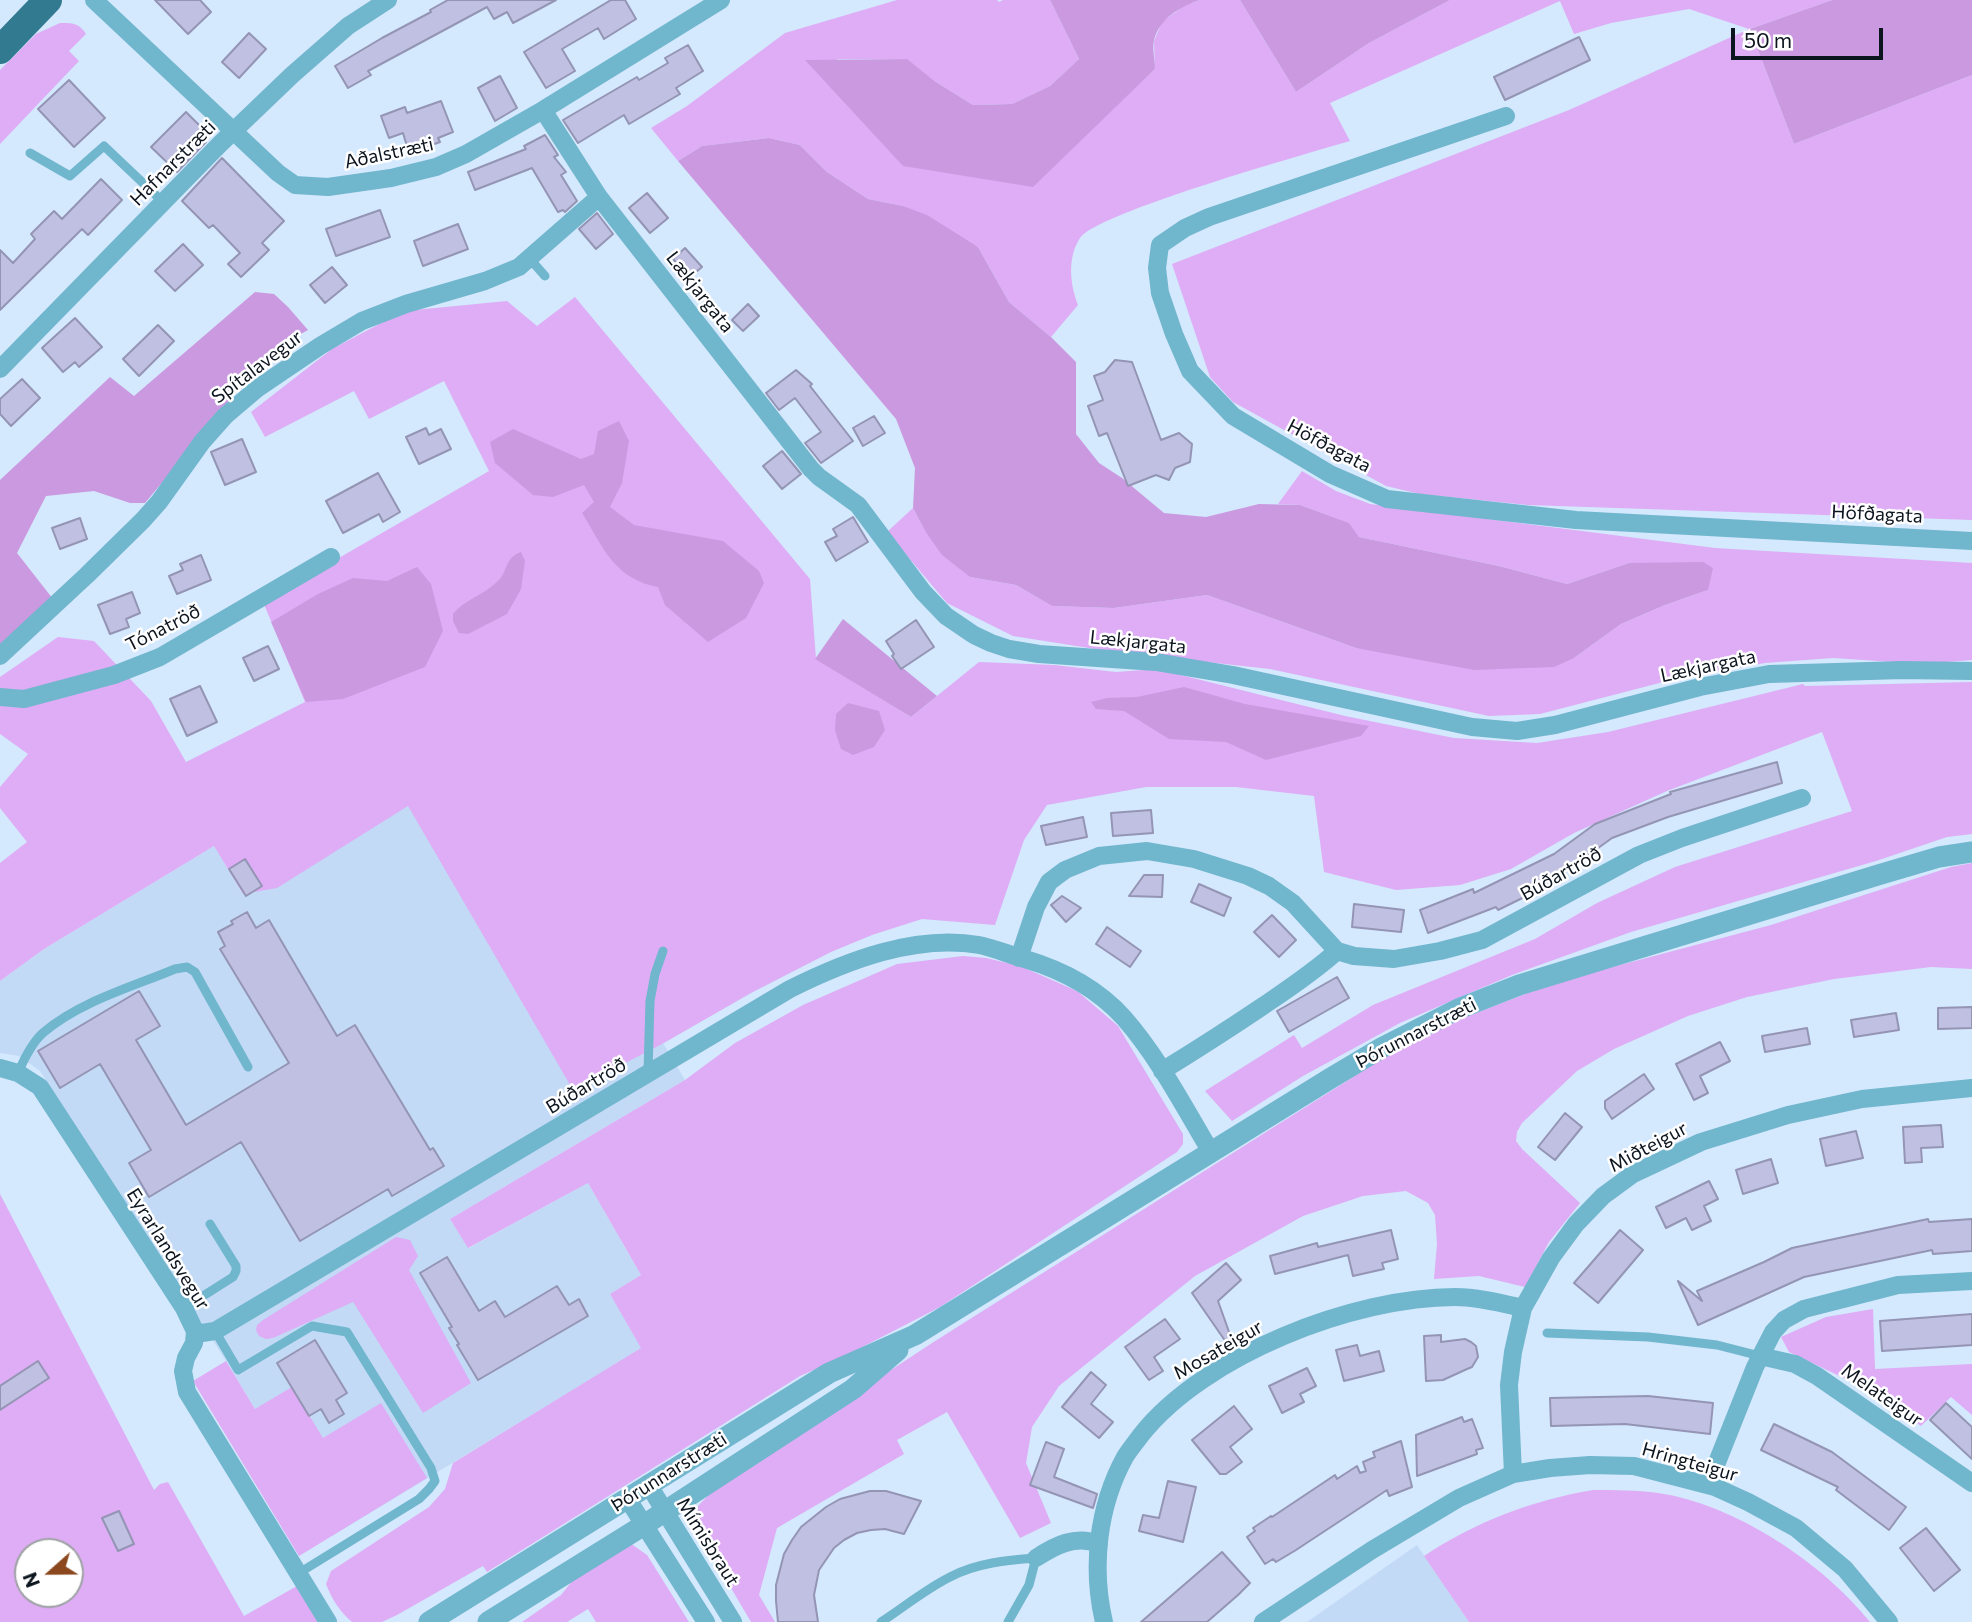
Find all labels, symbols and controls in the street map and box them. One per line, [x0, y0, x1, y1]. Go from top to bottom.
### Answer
scale bar [1734, 14, 1886, 58]
text: 50 m [1744, 27, 1792, 52]
street label: Hafnarstræti [125, 115, 221, 211]
street label: Aðalstræti [342, 132, 436, 174]
street label: Lækjargata [661, 247, 739, 337]
street label: Spítalavegur [207, 326, 307, 408]
street label: Höfðagata [1283, 414, 1375, 478]
street label: Höfðagata [1831, 500, 1923, 528]
street label: Tónatröð [122, 600, 204, 656]
street label: Lækjargata [1089, 626, 1187, 658]
street label: Lækjargata [1658, 645, 1758, 687]
street label: Búðartröð [1516, 842, 1606, 906]
street label: Þórunnarstræti [1352, 993, 1480, 1073]
street label: Búðartröð [542, 1053, 630, 1119]
street label: Miðteigur [1605, 1117, 1691, 1177]
street label: Eyrarlandsvegur [122, 1184, 214, 1314]
street label: Mosateigur [1169, 1315, 1267, 1385]
street label: Melateigur [1837, 1359, 1927, 1431]
street label: Þórunnarstræti [607, 1427, 731, 1517]
street label: Hringteigur [1639, 1437, 1741, 1487]
street label: Mímisbraut [672, 1493, 744, 1591]
north arrow [14, 1538, 84, 1608]
text: N [18, 1569, 44, 1591]

